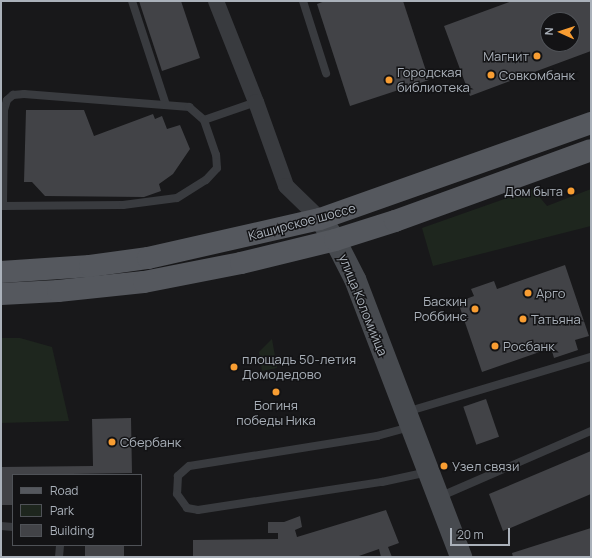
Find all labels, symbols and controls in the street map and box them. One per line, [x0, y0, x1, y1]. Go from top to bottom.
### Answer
north arrow [540, 12, 580, 52]
text: N [541, 27, 556, 36]
place label: Магнит [483, 48, 529, 64]
marker: Магнит [532, 51, 542, 61]
place label: Городская библиотека [397, 65, 470, 96]
place label: Совкомбанк [499, 67, 575, 83]
marker: Совкомбанк [486, 70, 496, 80]
marker: Городская библиотека [384, 75, 394, 85]
place label: Дом быта [504, 183, 563, 199]
marker: Дом быта [566, 186, 576, 196]
street label: Каширское шоссе [247, 200, 357, 244]
street label: улица Коломийца [335, 252, 391, 358]
place label: Арго [536, 285, 566, 301]
marker: Арго [523, 288, 533, 298]
place label: Баскин Роббинс [414, 294, 467, 325]
marker: Баскин Роббинс [470, 304, 480, 314]
place label: Татьяна [531, 311, 581, 327]
marker: Татьяна [518, 314, 528, 324]
place label: Росбанк [503, 338, 555, 354]
marker: Росбанк [490, 341, 500, 351]
place label: площадь 50-летия Домодедово [242, 352, 356, 383]
marker: площадь 50-летия Домодедово [229, 362, 239, 372]
marker: Богиня победы Ника [271, 387, 281, 397]
place label: Богиня победы Ника [236, 398, 316, 429]
place label: Сбербанк [120, 434, 181, 450]
marker: Сбербанк [107, 437, 117, 447]
place label: Узел связи [452, 458, 519, 474]
marker: Узел связи [439, 461, 449, 471]
legend [12, 474, 142, 546]
text: Road [50, 482, 78, 499]
text: Park [50, 502, 74, 519]
scale bar [452, 520, 512, 546]
text: Building [50, 522, 94, 539]
text: 20 m [457, 526, 484, 543]

